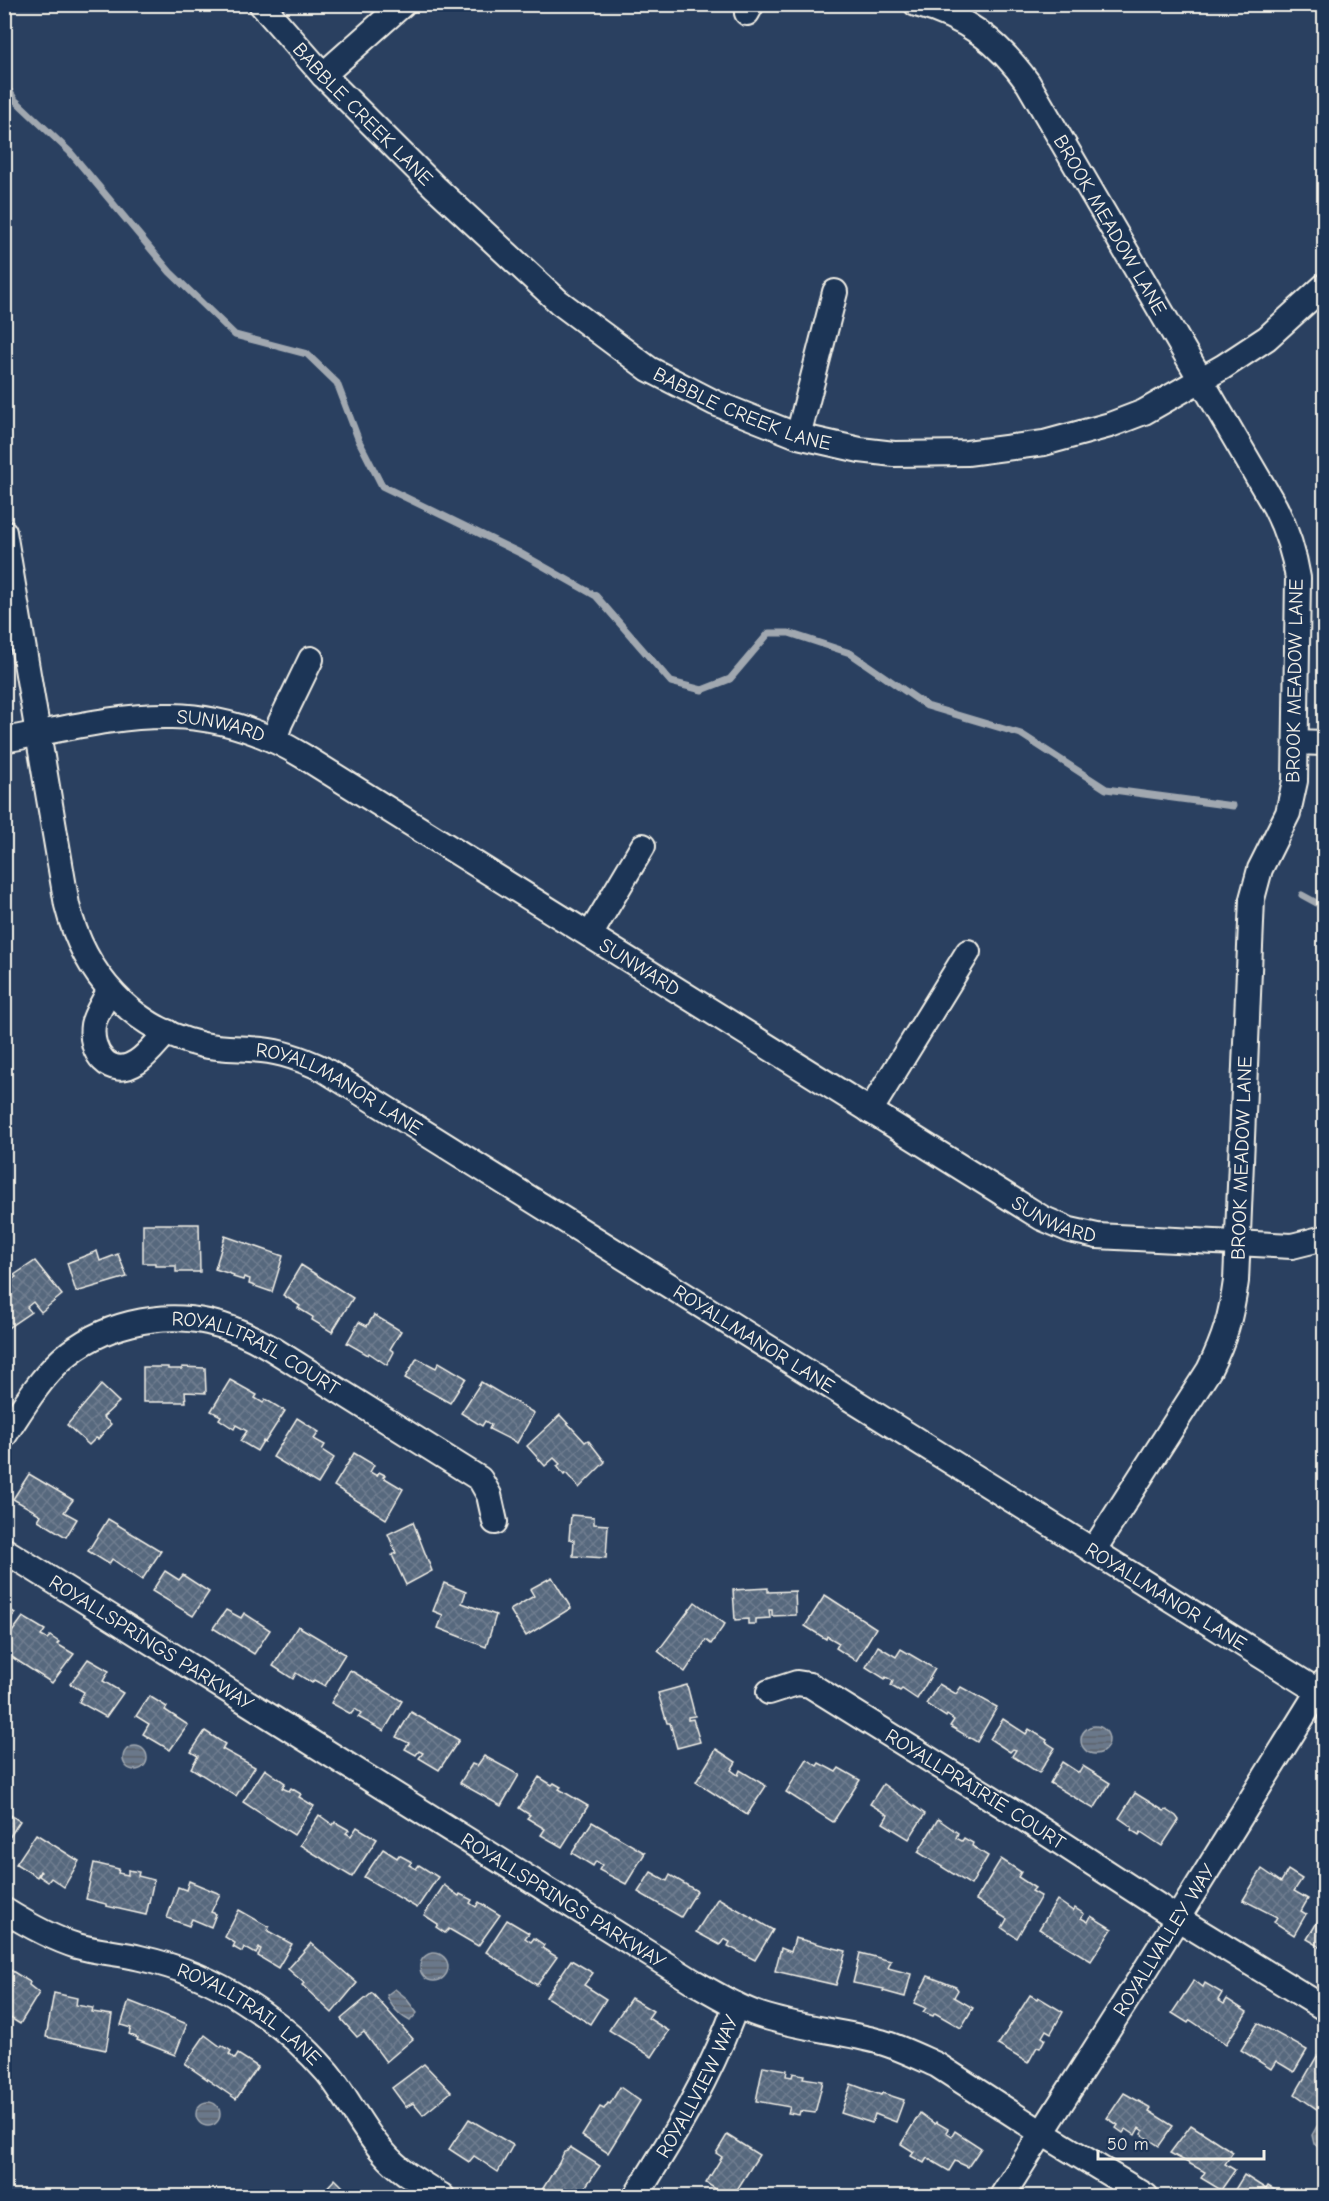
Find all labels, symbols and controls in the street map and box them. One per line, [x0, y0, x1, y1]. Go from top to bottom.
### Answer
street label: BABBLE CREEK LANE [288, 38, 438, 190]
street label: BROOK MEADOW LANE [1049, 131, 1171, 319]
street label: BABBLE CREEK LANE [649, 362, 833, 455]
street label: BROOK MEADOW LANE [1281, 579, 1308, 783]
street label: SUNWARD [176, 705, 269, 747]
street label: SUNWARD [595, 933, 684, 1001]
street label: ROYALLMANOR LANE [255, 1038, 427, 1140]
street label: BROOK MEADOW LANE [1226, 1056, 1257, 1260]
street label: SUNWARD [1007, 1191, 1098, 1247]
street label: ROYALLMANOR LANE [669, 1280, 839, 1398]
street label: ROYALLTRAIL COURT [171, 1307, 344, 1400]
street label: ROYALLMANOR LANE [1081, 1538, 1251, 1656]
street label: ROYALLSPRINGS PARKWAY [45, 1570, 258, 1715]
street label: ROYALLPRAIRIE COURT [881, 1724, 1070, 1855]
street label: ROYALLSPRINGS PARKWAY [457, 1828, 670, 1973]
street label: ROYALLVALLEY WAY [1108, 1860, 1220, 2020]
street label: ROYALLTRAIL LANE [174, 1958, 326, 2070]
street label: ROYALLVIEW WAY [651, 2011, 743, 2162]
scale bar [1098, 2123, 1264, 2161]
text: 50 m [1107, 2134, 1149, 2155]

